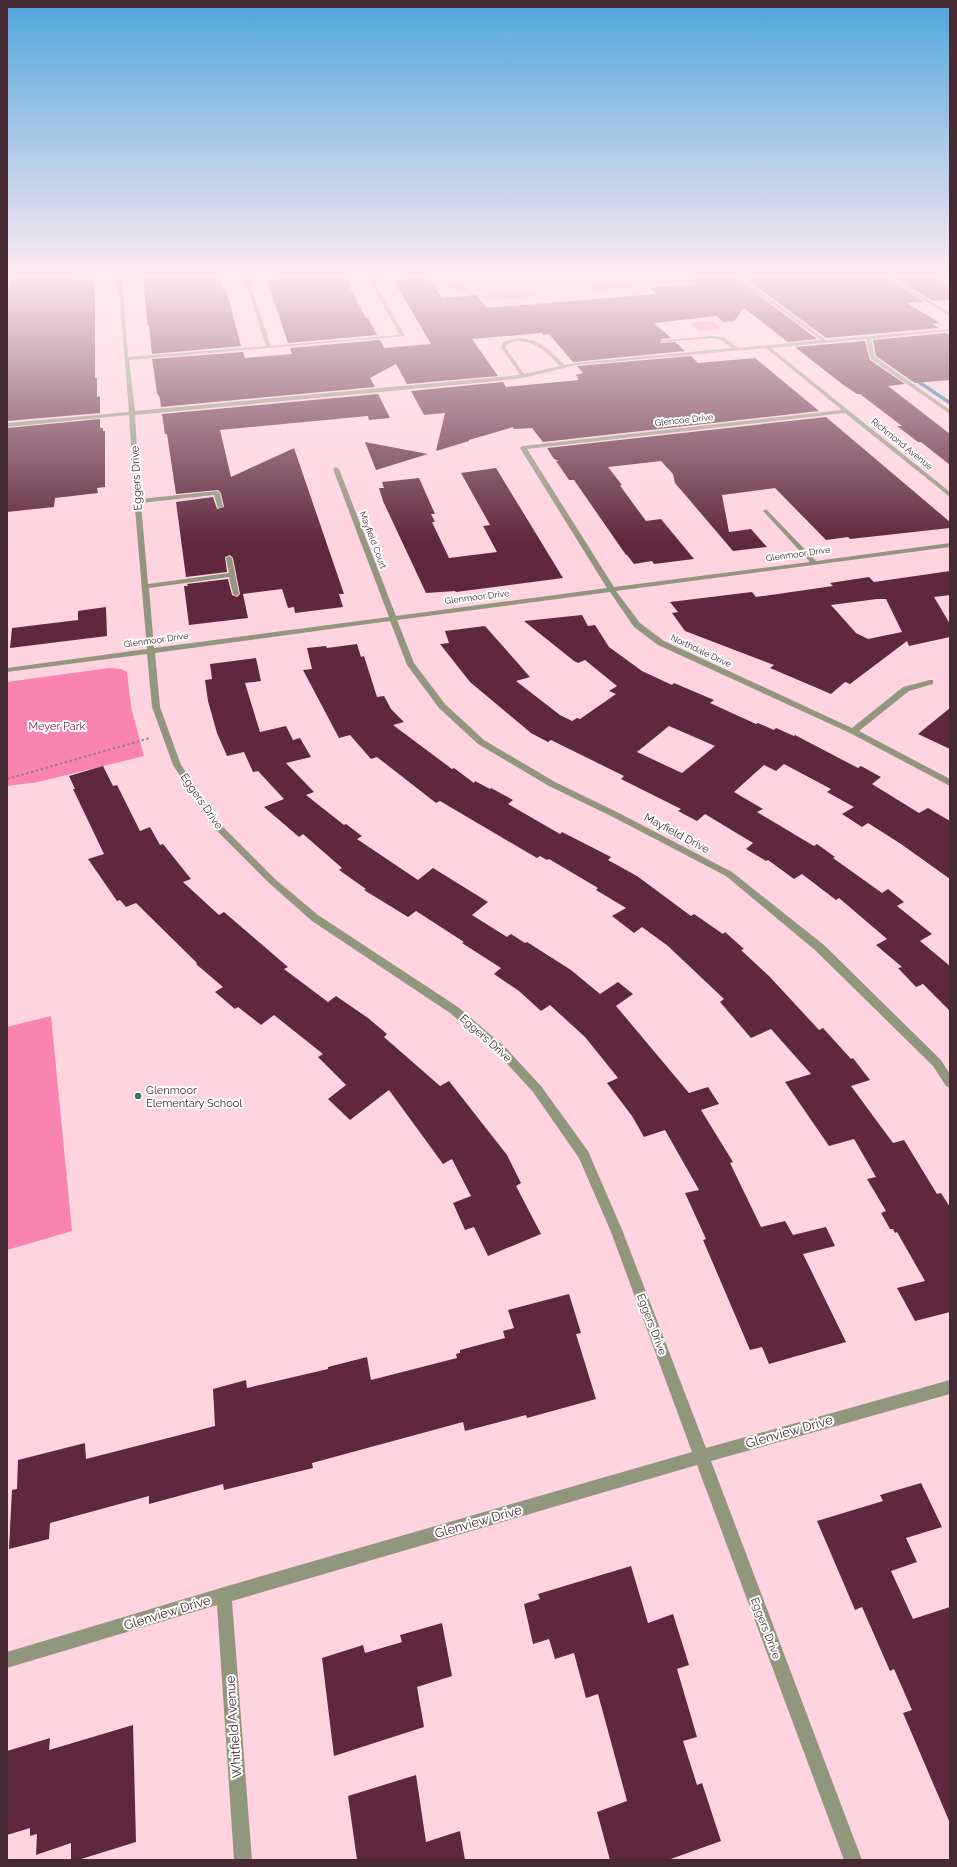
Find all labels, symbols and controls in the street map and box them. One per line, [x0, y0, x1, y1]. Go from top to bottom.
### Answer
street label: Glencoe Drive [654, 412, 714, 428]
street label: Richmond Avenue [869, 416, 935, 472]
street label: Eggers Drive [128, 445, 145, 511]
street label: Mayfield Court [357, 510, 389, 570]
street label: Glenmoor Drive [765, 544, 832, 563]
street label: Glenmoor Drive [444, 588, 511, 606]
street label: Glenmoor Drive [123, 630, 190, 649]
street label: Northdale Drive [669, 633, 734, 670]
park label: Meyer Park [29, 720, 86, 733]
street label: Eggers Drive [178, 771, 226, 832]
street label: Mayfield Drive [642, 811, 712, 856]
street label: Eggers Drive [457, 1012, 514, 1065]
place label: Glenmoor Elementary School [146, 1084, 242, 1110]
marker: Glenmoor Elementary School [133, 1091, 143, 1101]
street label: Eggers Drive [634, 1292, 669, 1357]
street label: Glenview Drive [744, 1412, 835, 1451]
street label: Glenview Drive [433, 1502, 524, 1541]
street label: Glenview Drive [122, 1592, 213, 1633]
street label: Eggers Drive [748, 1596, 783, 1661]
street label: Whitfield Avenue [222, 1675, 245, 1779]

